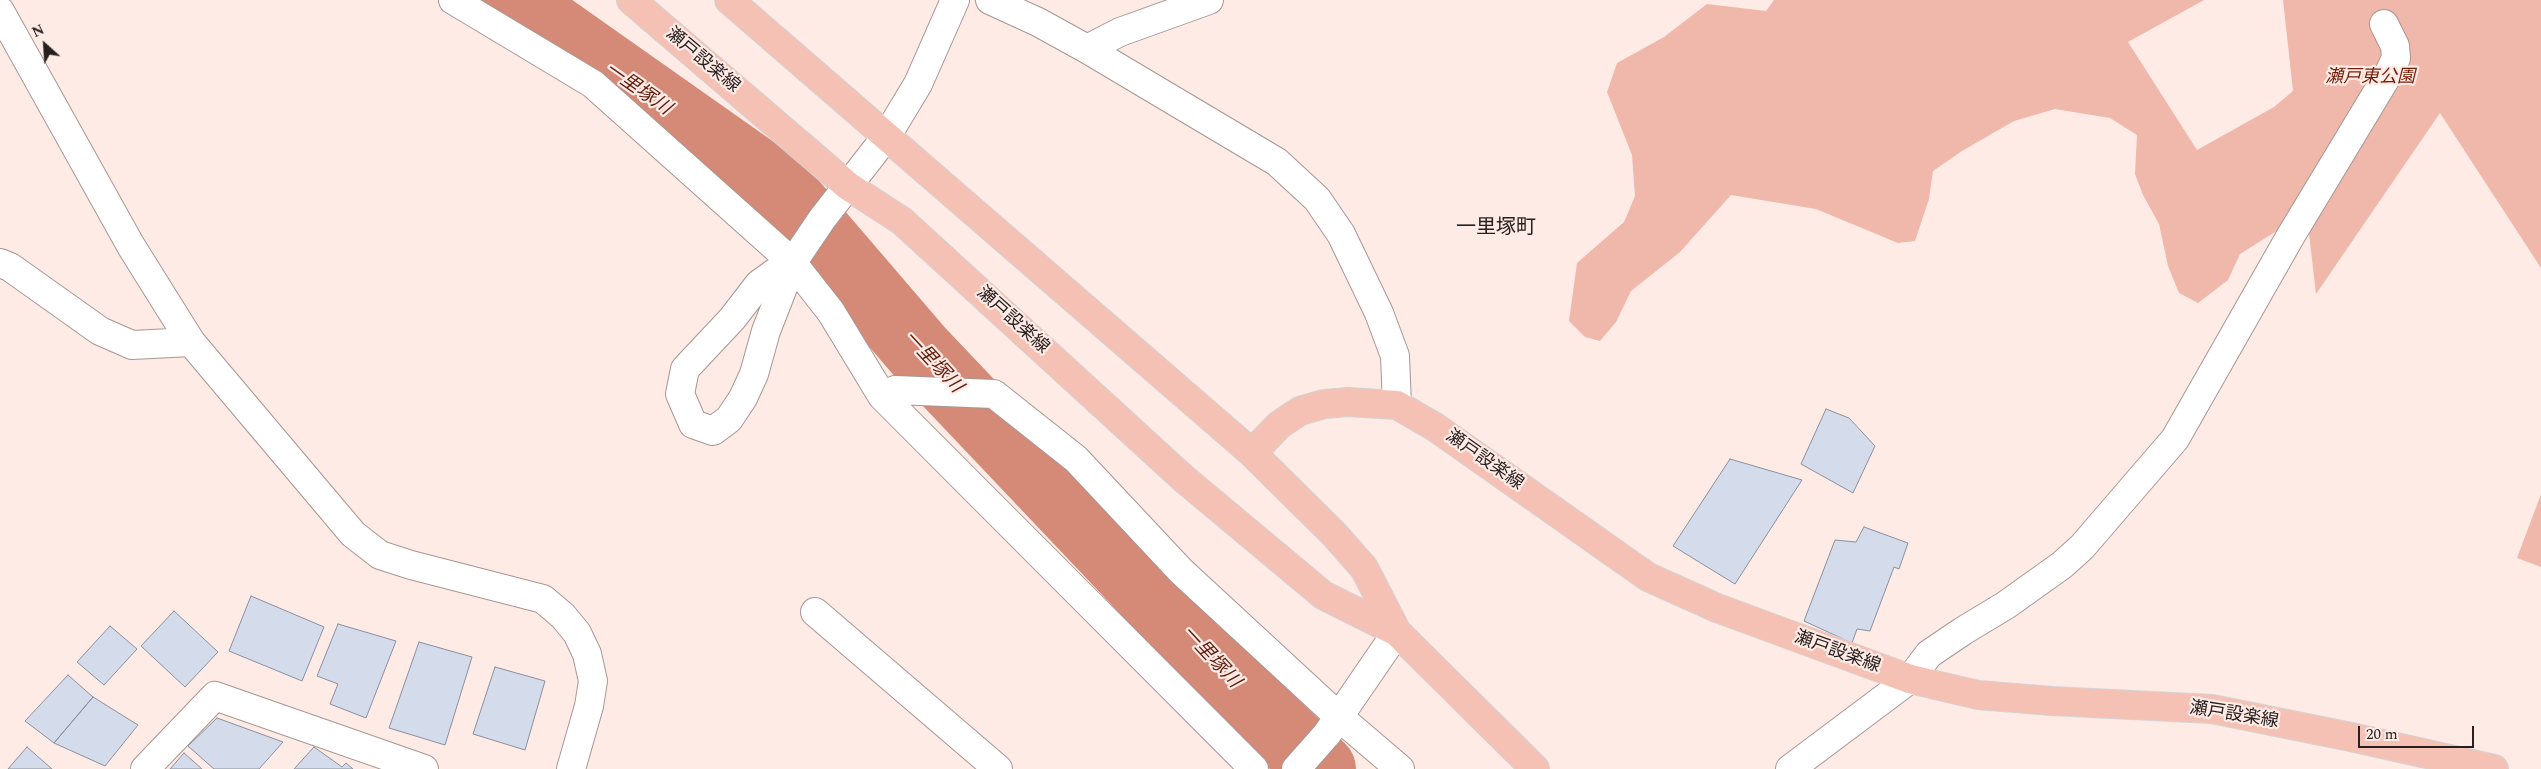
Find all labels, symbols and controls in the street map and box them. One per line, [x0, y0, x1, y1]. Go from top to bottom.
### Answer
text: N [28, 19, 48, 43]
north arrow [20, 20, 70, 70]
street label: 瀬戸設楽線 [661, 24, 743, 98]
water label: 一里塚川 [599, 59, 675, 121]
park label: 瀬戸東公園 [2325, 67, 2415, 89]
district label: 一里塚町 [1456, 217, 1536, 241]
street label: 瀬戸設楽線 [971, 283, 1053, 359]
water label: 一里塚川 [898, 327, 966, 399]
street label: 瀬戸設楽線 [1441, 426, 1527, 496]
water label: 一里塚川 [1176, 622, 1244, 694]
street label: 瀬戸設楽線 [1791, 627, 1883, 679]
street label: 瀬戸設楽線 [2188, 698, 2280, 734]
scale bar [2361, 716, 2477, 748]
text: 20 m [2366, 723, 2398, 746]

